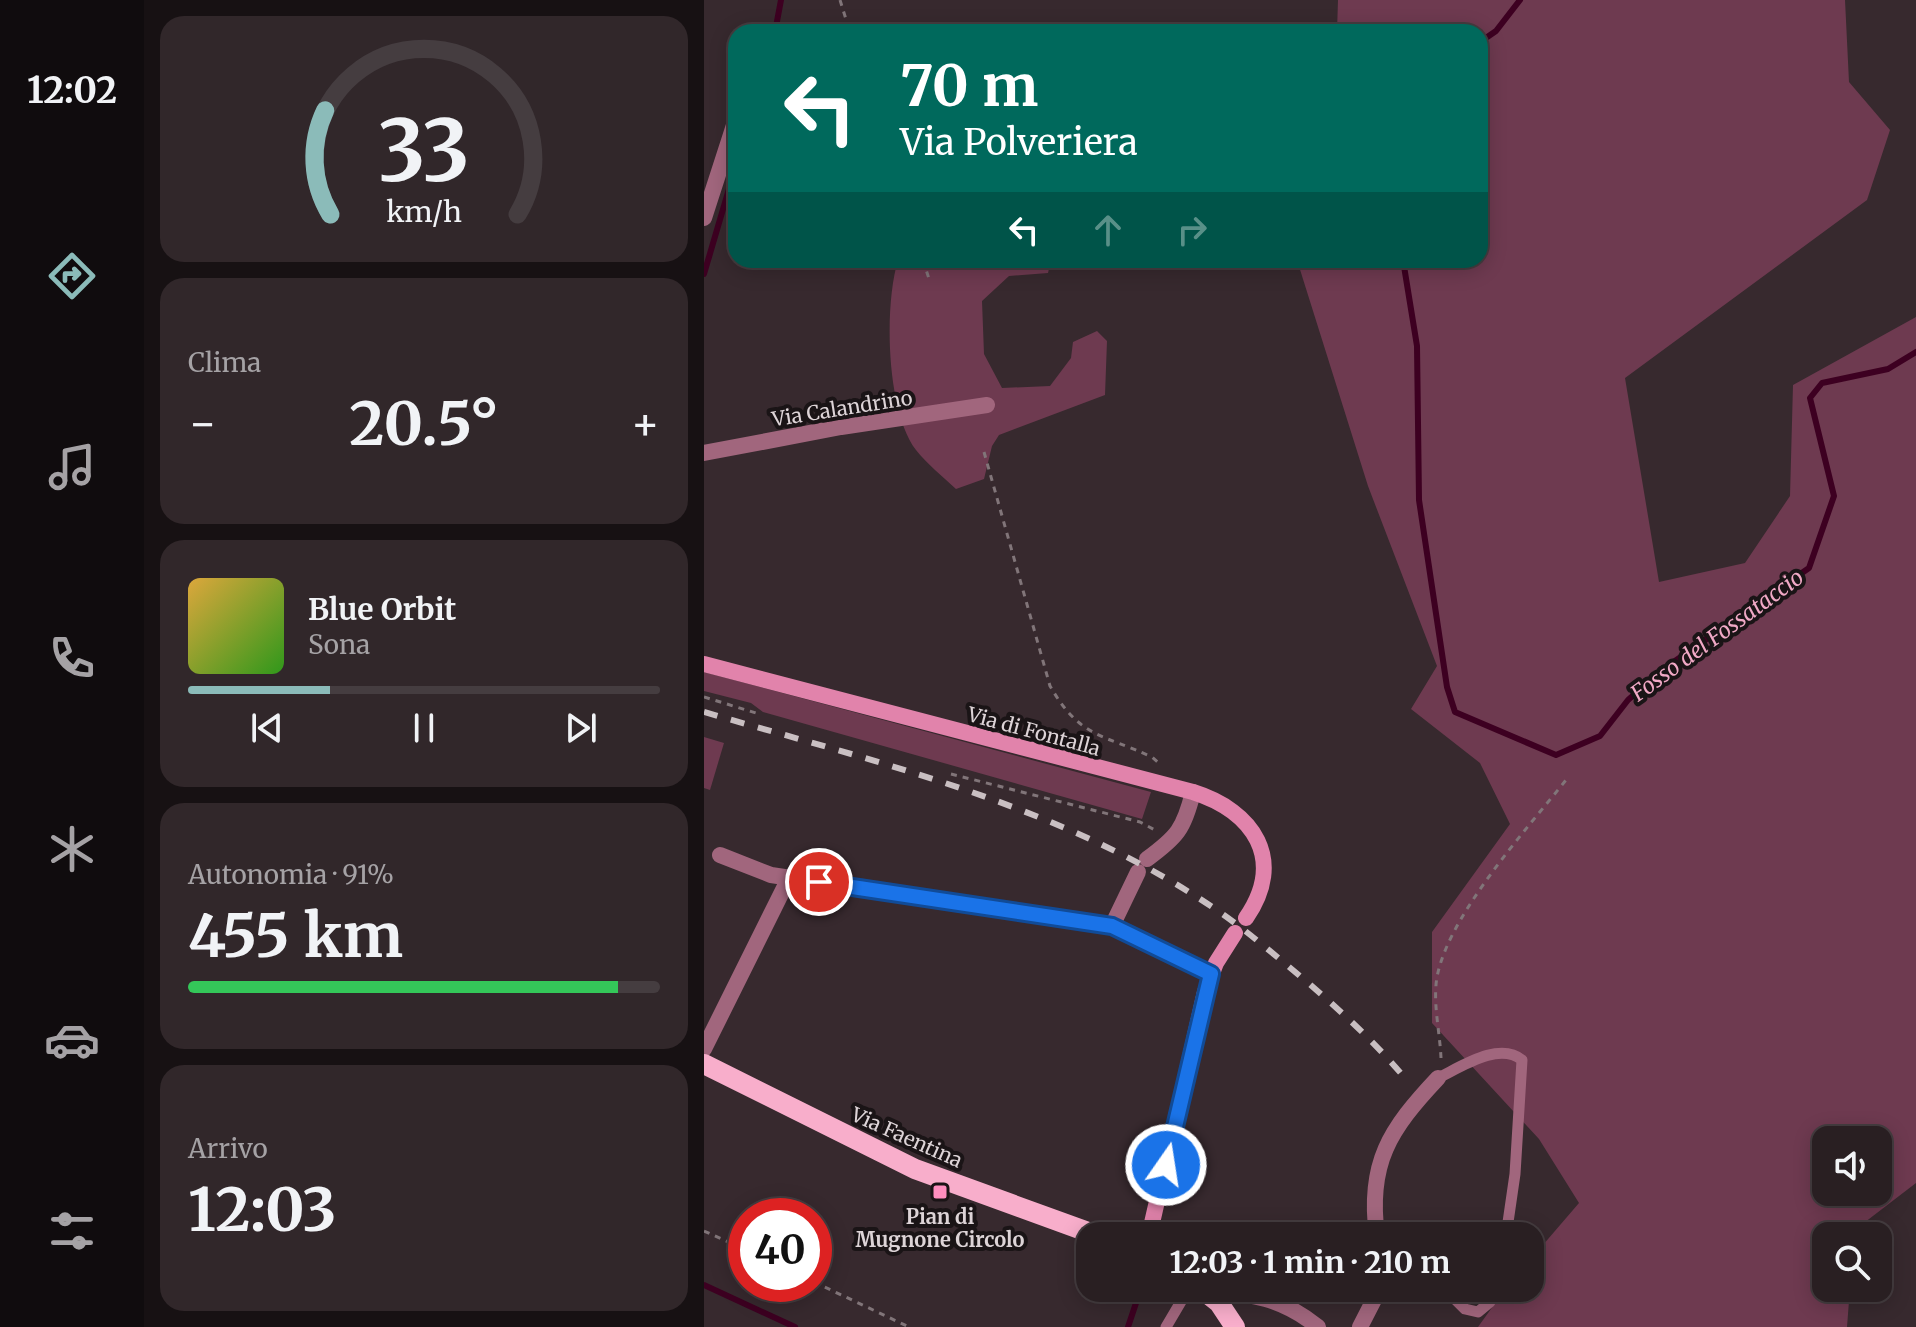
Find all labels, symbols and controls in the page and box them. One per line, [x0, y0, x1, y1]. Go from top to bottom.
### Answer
text: 70 m [900, 51, 1038, 121]
icon: left [768, 56, 872, 160]
text: 12:02 [27, 68, 117, 113]
text: 33 [378, 99, 470, 204]
text: Via Polveriera [900, 120, 1138, 165]
text: km/h [386, 194, 462, 230]
icon: left [1002, 208, 1046, 252]
icon: ahead [1086, 208, 1130, 252]
icon: right [1170, 208, 1214, 252]
icon: directions [44, 248, 100, 304]
text: Clima [188, 346, 261, 379]
street label: Via Calandrino [769, 385, 914, 432]
text: 20.5° [349, 386, 499, 461]
text: − [188, 396, 217, 451]
text: + [631, 396, 660, 451]
icon: music [44, 439, 100, 495]
water label: Fosso del Fossataccio [1624, 563, 1809, 708]
text: Blue Orbit [308, 590, 456, 628]
text: Sona [308, 628, 370, 661]
icon: phone [44, 630, 100, 686]
street label: Via di Fontalla [964, 701, 1103, 761]
icon: previous [245, 706, 289, 750]
icon: pause [402, 706, 446, 750]
icon: next [559, 706, 603, 750]
icon: climate [44, 821, 100, 877]
pin [785, 848, 853, 916]
text: Autonomia · 91% [188, 858, 394, 891]
icon: arrive [797, 860, 841, 904]
text: 455 km [188, 898, 403, 973]
icon: car [44, 1012, 100, 1068]
street label: Via Faentina [847, 1101, 967, 1173]
position arrow [1124, 1123, 1208, 1207]
map controls [1812, 1126, 1892, 1302]
button: sound [1812, 1126, 1892, 1206]
text: Arrivo [188, 1132, 268, 1165]
text: 12:03 [188, 1172, 337, 1247]
marker: Pian di Mugnone Circolo [931, 1183, 949, 1201]
speed limit sign: 40 [728, 1198, 832, 1302]
icon: filters [44, 1203, 100, 1259]
place label: Pian di Mugnone Circolo [856, 1204, 1025, 1252]
button: search [1812, 1222, 1892, 1302]
text: 12:03 · 1 min · 210 m [1169, 1243, 1451, 1281]

